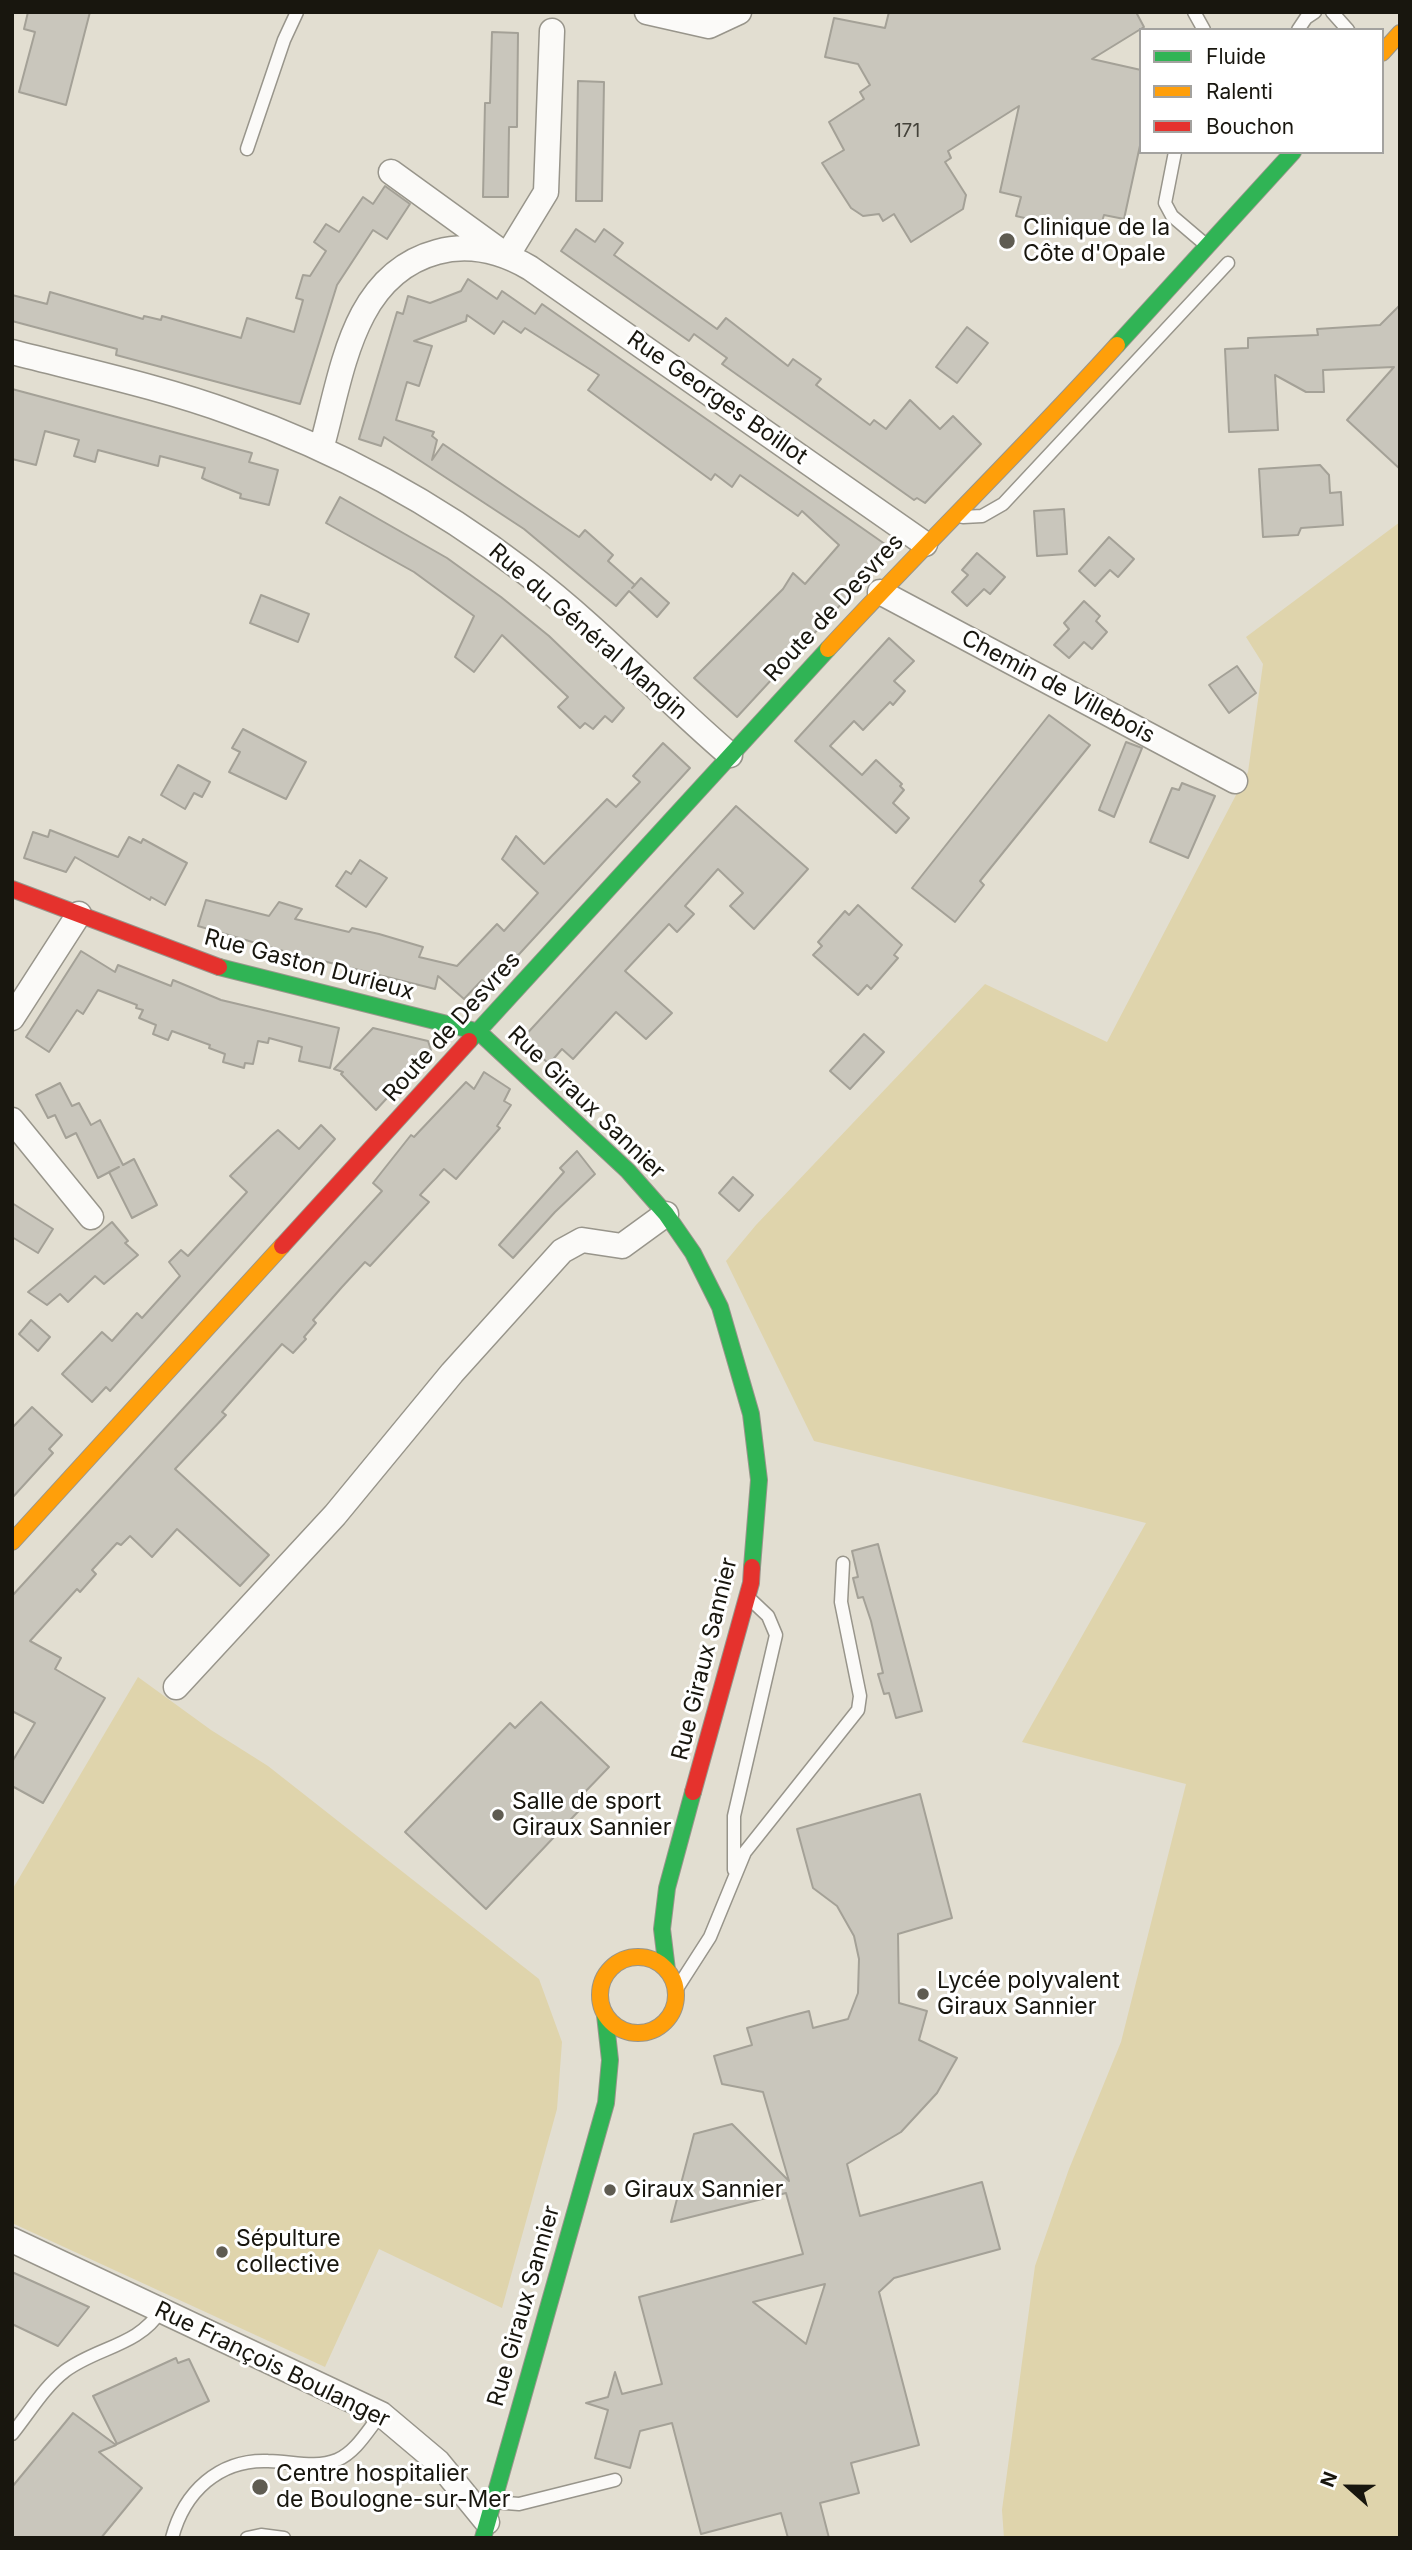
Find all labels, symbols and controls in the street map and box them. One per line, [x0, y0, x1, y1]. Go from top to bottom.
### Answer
legend [1139, 28, 1384, 154]
text: Fluide [1206, 44, 1266, 69]
text: Ralenti [1206, 79, 1273, 104]
text: Bouchon [1206, 114, 1294, 139]
house number: 171 [894, 120, 920, 142]
place label: Clinique de la Côte d'Opale [1023, 214, 1170, 268]
marker: Clinique de la Côte d'Opale [997, 231, 1017, 251]
street label: Rue Georges Boillot [621, 325, 813, 471]
street label: Route de Desvres [758, 528, 910, 688]
street label: Rue du Général Mangin [483, 538, 693, 726]
street label: Chemin de Villebois [957, 624, 1159, 750]
street label: Rue Gaston Durieux [201, 924, 417, 1006]
street label: Route de Desvres [378, 946, 526, 1108]
street label: Rue Giraux Sannier [502, 1021, 670, 1185]
street label: Rue Giraux Sannier [666, 1555, 744, 1763]
place label: Salle de sport Giraux Sannier [512, 1788, 671, 1842]
marker: Salle de sport Giraux Sannier [490, 1807, 506, 1823]
place label: Lycée polyvalent Giraux Sannier [937, 1967, 1120, 2021]
marker: Lycée polyvalent Giraux Sannier [915, 1986, 931, 2002]
place label: Giraux Sannier [624, 2176, 783, 2204]
marker: Giraux Sannier [602, 2182, 618, 2198]
street label: Rue Giraux Sannier [482, 2202, 566, 2410]
place label: Sépulture collective [236, 2225, 341, 2279]
marker: Sépulture collective [214, 2244, 230, 2260]
street label: Rue François Boulanger [150, 2296, 394, 2434]
north arrow [1314, 2452, 1384, 2522]
place label: Centre hospitalier de Boulogne-sur-Mer [276, 2460, 510, 2514]
text: N [1316, 2468, 1342, 2490]
marker: Centre hospitalier de Boulogne-sur-Mer [250, 2477, 270, 2497]

